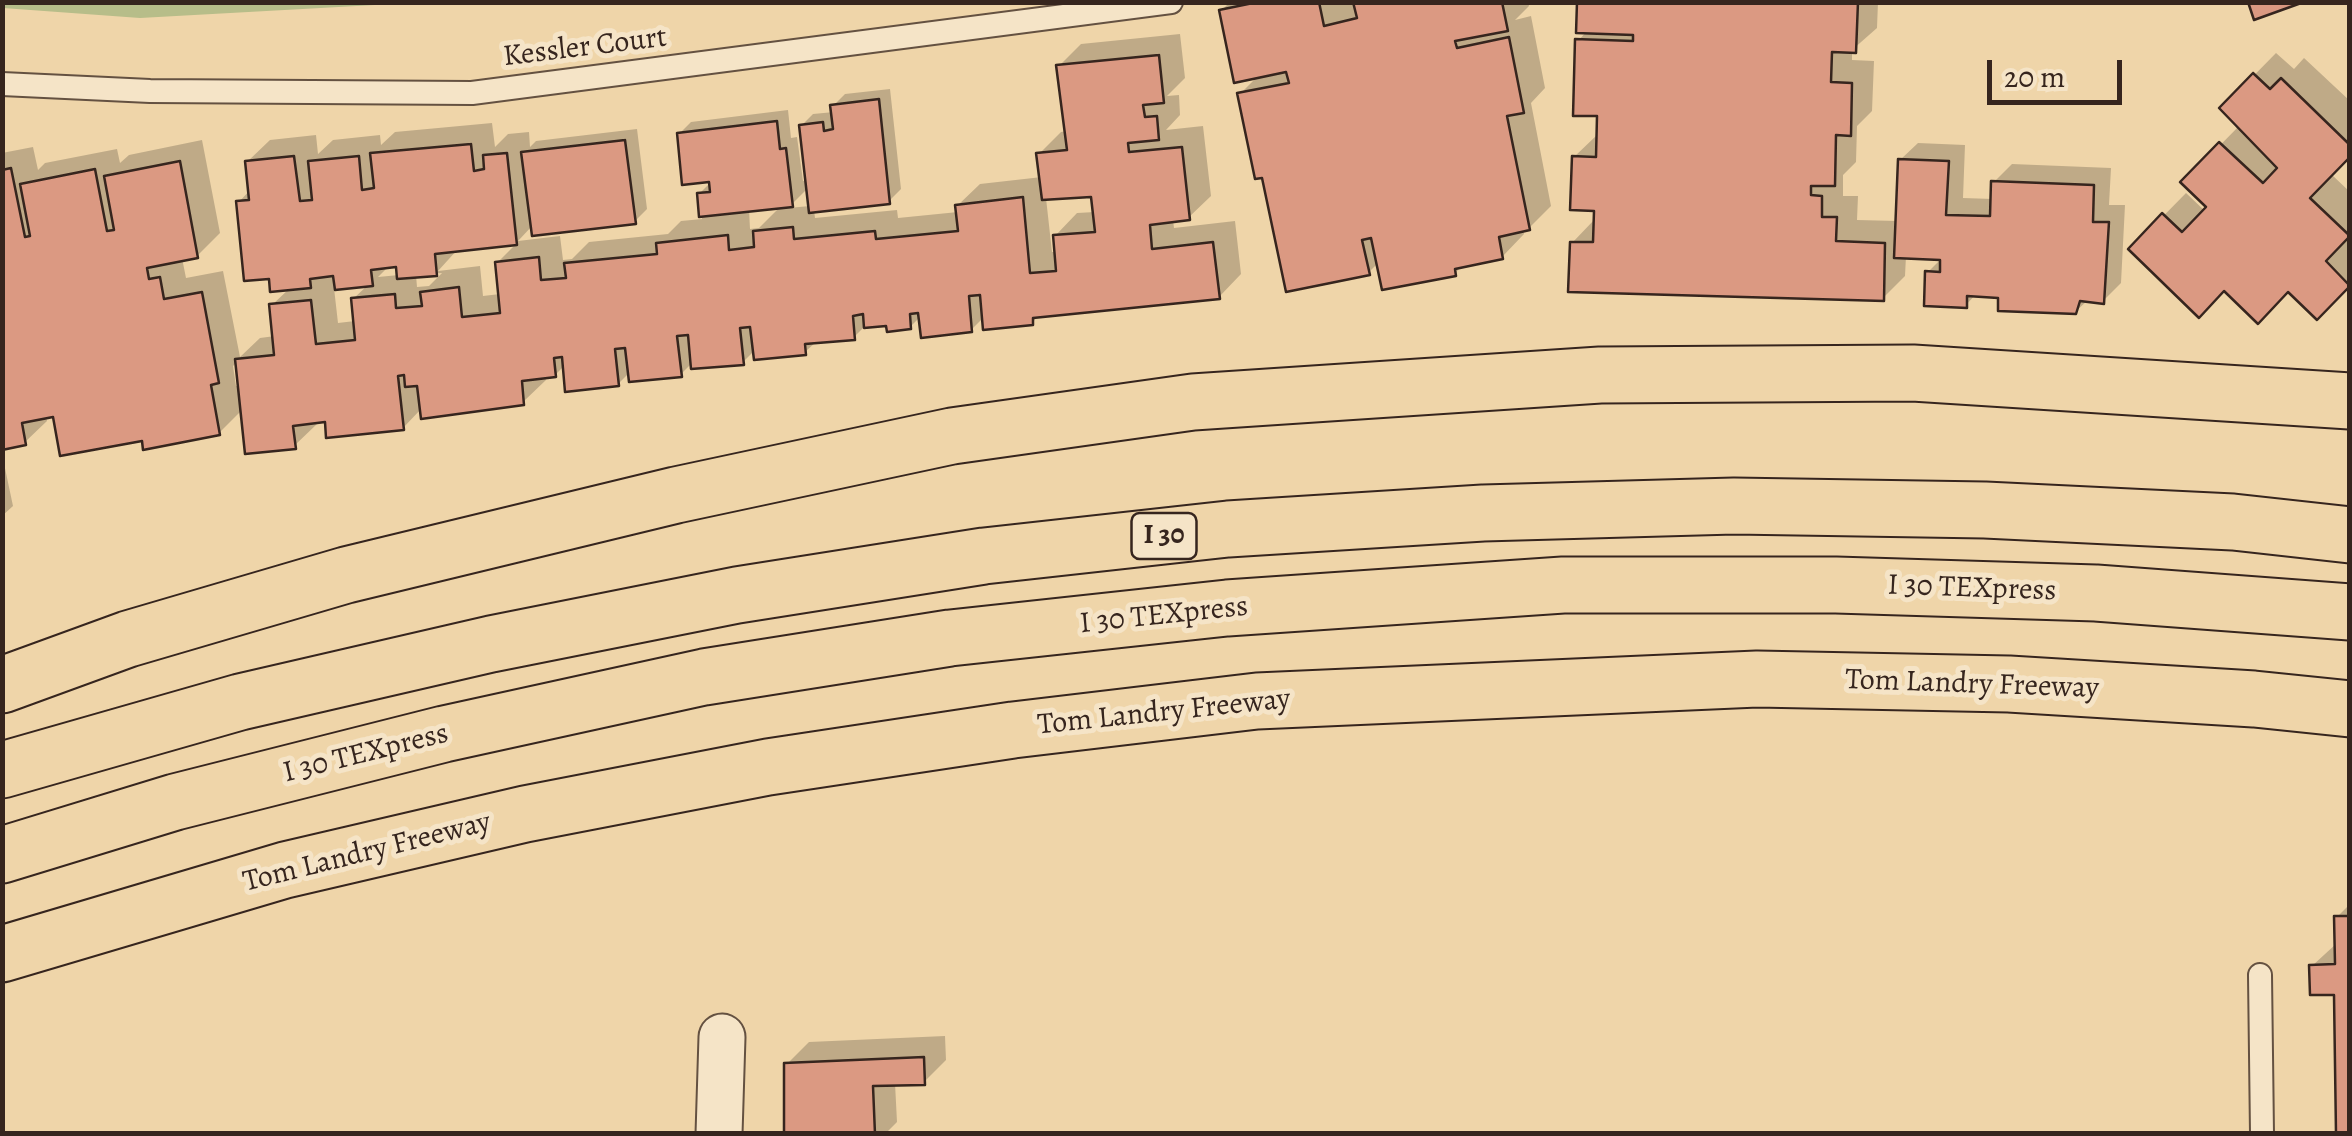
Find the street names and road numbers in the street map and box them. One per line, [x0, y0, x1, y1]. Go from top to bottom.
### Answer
street label: Kessler Court [501, 20, 669, 76]
road number: I 30 [1132, 513, 1196, 559]
street label: I 30 TEXpress [1887, 568, 2057, 610]
street label: I 30 TEXpress [1078, 589, 1250, 643]
street label: Tom Landry Freeway [1845, 663, 2099, 707]
street label: Tom Landry Freeway [1036, 682, 1292, 744]
street label: I 30 TEXpress [280, 716, 452, 792]
street label: Tom Landry Freeway [240, 805, 494, 901]

